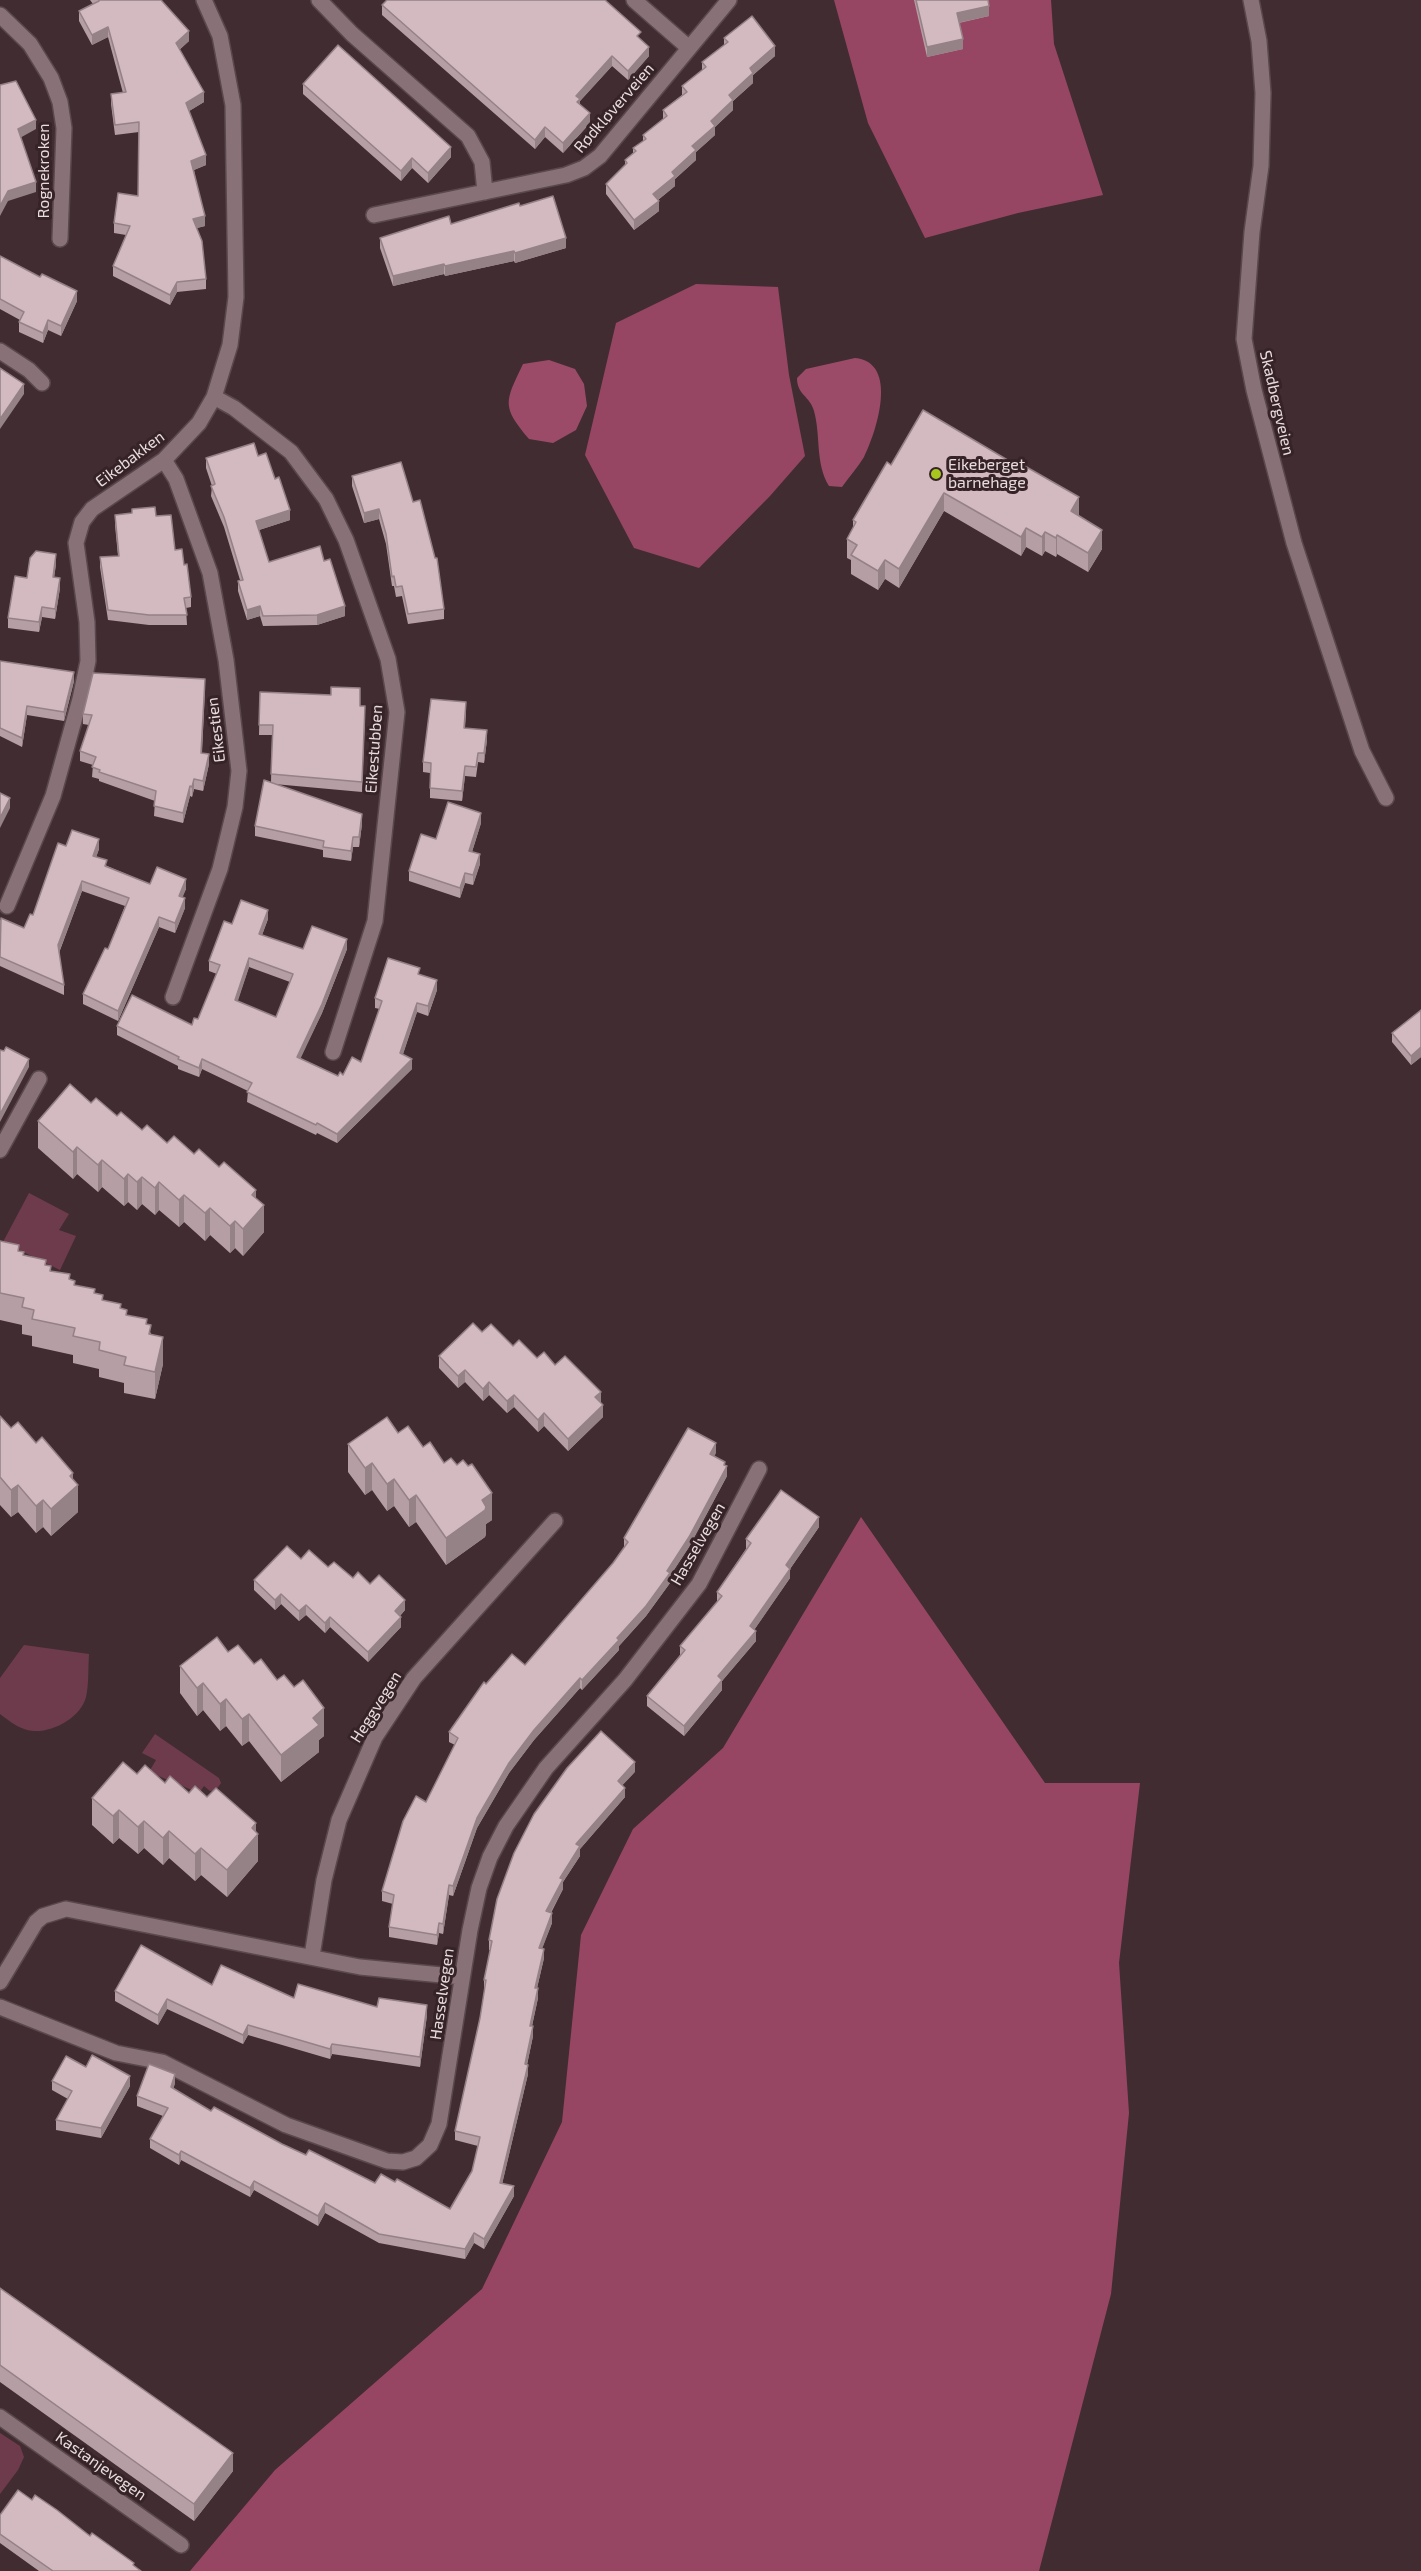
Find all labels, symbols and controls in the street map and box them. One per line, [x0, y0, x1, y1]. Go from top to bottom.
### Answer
street label: Rødkløverveien [570, 59, 658, 157]
street label: Rognekroken [34, 124, 54, 218]
street label: Skadbergveien [1256, 349, 1298, 457]
street label: Eikebakken [92, 427, 168, 491]
place label: Eikeberget barnehage [948, 455, 1026, 493]
marker: Eikeberget barnehage [929, 467, 943, 481]
street label: Eikestien [202, 696, 230, 764]
street label: Eikestubben [361, 704, 387, 794]
street label: Hasselvegen [667, 1499, 729, 1589]
street label: Heggvegen [346, 1668, 406, 1746]
street label: Hasselvegen [426, 1947, 458, 2041]
street label: Kastanjevegen [52, 2428, 150, 2504]

